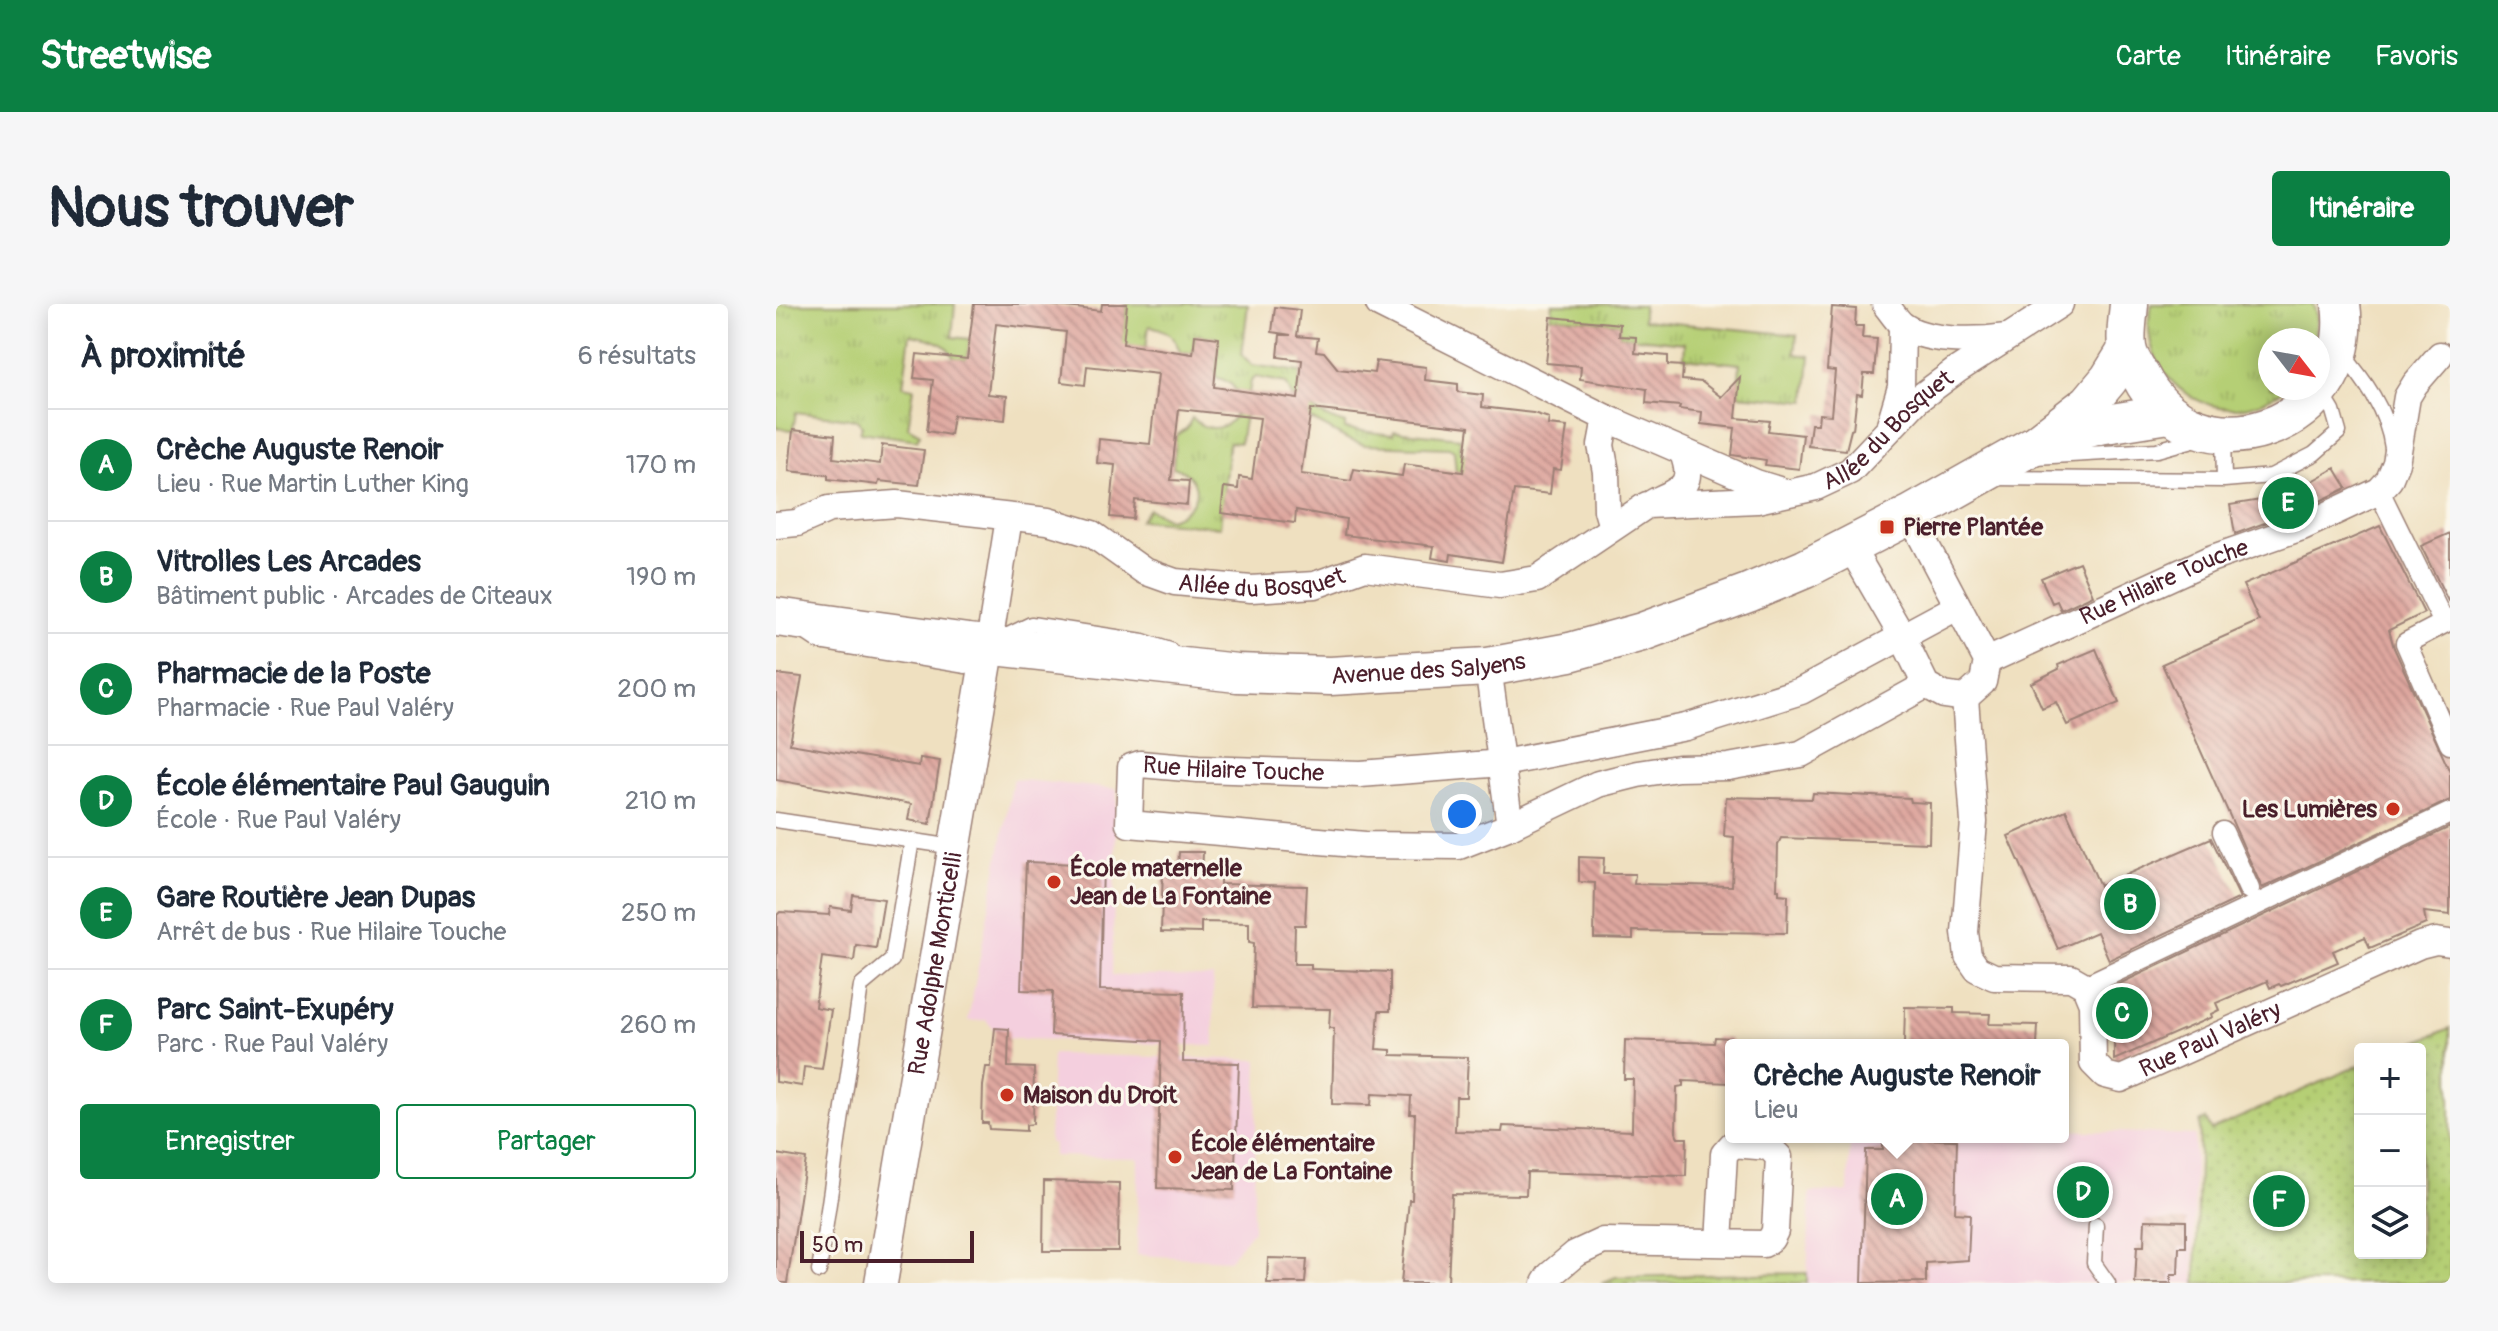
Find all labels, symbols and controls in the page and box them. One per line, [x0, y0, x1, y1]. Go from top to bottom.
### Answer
text: Streetwise [40, 32, 211, 80]
text: Carte [2115, 39, 2181, 74]
text: Itinéraire [2225, 39, 2331, 74]
text: Favoris [2375, 39, 2458, 74]
button: Itinéraire [2272, 171, 2450, 246]
text: Nous trouver [48, 174, 354, 243]
north arrow [2258, 328, 2330, 400]
text: À proximité [80, 335, 246, 378]
text: 6 résultats [578, 340, 696, 372]
street label: Allée du Bosquet [1818, 364, 1960, 497]
text: Crèche Auguste Renoir [156, 431, 443, 468]
text: A [98, 449, 114, 481]
text: 170 m [626, 449, 696, 481]
text: Lieu · Rue Martin Luther King [156, 468, 469, 500]
pin: E [2262, 473, 2314, 533]
place label: Pierre Plantée [1903, 513, 2044, 542]
marker: Pierre Plantée [1878, 518, 1896, 536]
street label: Rue Hilaire Touche [2075, 533, 2252, 632]
text: Vitrolles Les Arcades [156, 543, 421, 580]
text: B [99, 561, 113, 593]
text: 190 m [626, 561, 696, 593]
street label: Allée du Bosquet [1177, 561, 1349, 604]
text: Bâtiment public · Arcades de Citeaux [156, 580, 553, 612]
street label: Avenue des Salyens [1330, 646, 1528, 691]
text: Pharmacie de la Poste [156, 655, 431, 692]
text: C [98, 673, 114, 705]
text: 200 m [617, 673, 696, 705]
text: Pharmacie · Rue Paul Valéry [156, 692, 454, 724]
street label: Rue Hilaire Touche [1142, 750, 1325, 788]
text: École élémentaire Paul Gauguin [156, 767, 550, 804]
text: D [98, 785, 114, 817]
text: 210 m [625, 785, 696, 817]
your location [1442, 794, 1482, 834]
place label: Les Lumières [2242, 795, 2377, 824]
marker: Les Lumières [2384, 800, 2402, 818]
text: École · Rue Paul Valéry [156, 804, 401, 836]
street label: Rue Adolphe Monticelli [902, 850, 969, 1077]
place label: École maternelle Jean de La Fontaine [1070, 854, 1272, 911]
marker: École maternelle Jean de La Fontaine [1045, 873, 1063, 891]
pin: B [2104, 874, 2156, 934]
text: Gare Routière Jean Dupas [156, 879, 475, 916]
text: E [99, 897, 113, 929]
text: 250 m [621, 897, 696, 929]
text: Arrêt de bus · Rue Hilaire Touche [156, 916, 506, 948]
pin: C [2096, 983, 2148, 1043]
text: Parc Saint-Exupéry [156, 991, 394, 1028]
street label: Rue Paul Valéry [2135, 995, 2285, 1084]
text: F [98, 1009, 114, 1041]
text: 260 m [620, 1009, 696, 1041]
text: Parc · Rue Paul Valéry [156, 1028, 388, 1060]
popup [1725, 1039, 2069, 1143]
map controls [2354, 1043, 2426, 1259]
button: + [2354, 1043, 2426, 1115]
text: Crèche Auguste Renoir [1753, 1057, 2041, 1094]
place label: Maison du Droit [1023, 1081, 1178, 1110]
marker: Maison du Droit [998, 1086, 1016, 1104]
text: Lieu [1753, 1094, 1798, 1126]
button: Enregistrer [80, 1104, 380, 1179]
button: Partager [396, 1104, 696, 1179]
button: − [2354, 1115, 2426, 1187]
place label: École élémentaire Jean de La Fontaine [1191, 1129, 1393, 1186]
marker: École élémentaire Jean de La Fontaine [1166, 1148, 1184, 1166]
pin: D [2057, 1162, 2109, 1222]
pin: A [1871, 1169, 1923, 1229]
pin: F [2253, 1171, 2305, 1231]
button: layers [2354, 1187, 2426, 1259]
scale bar [800, 1227, 974, 1263]
text: 50 m [812, 1231, 863, 1259]

